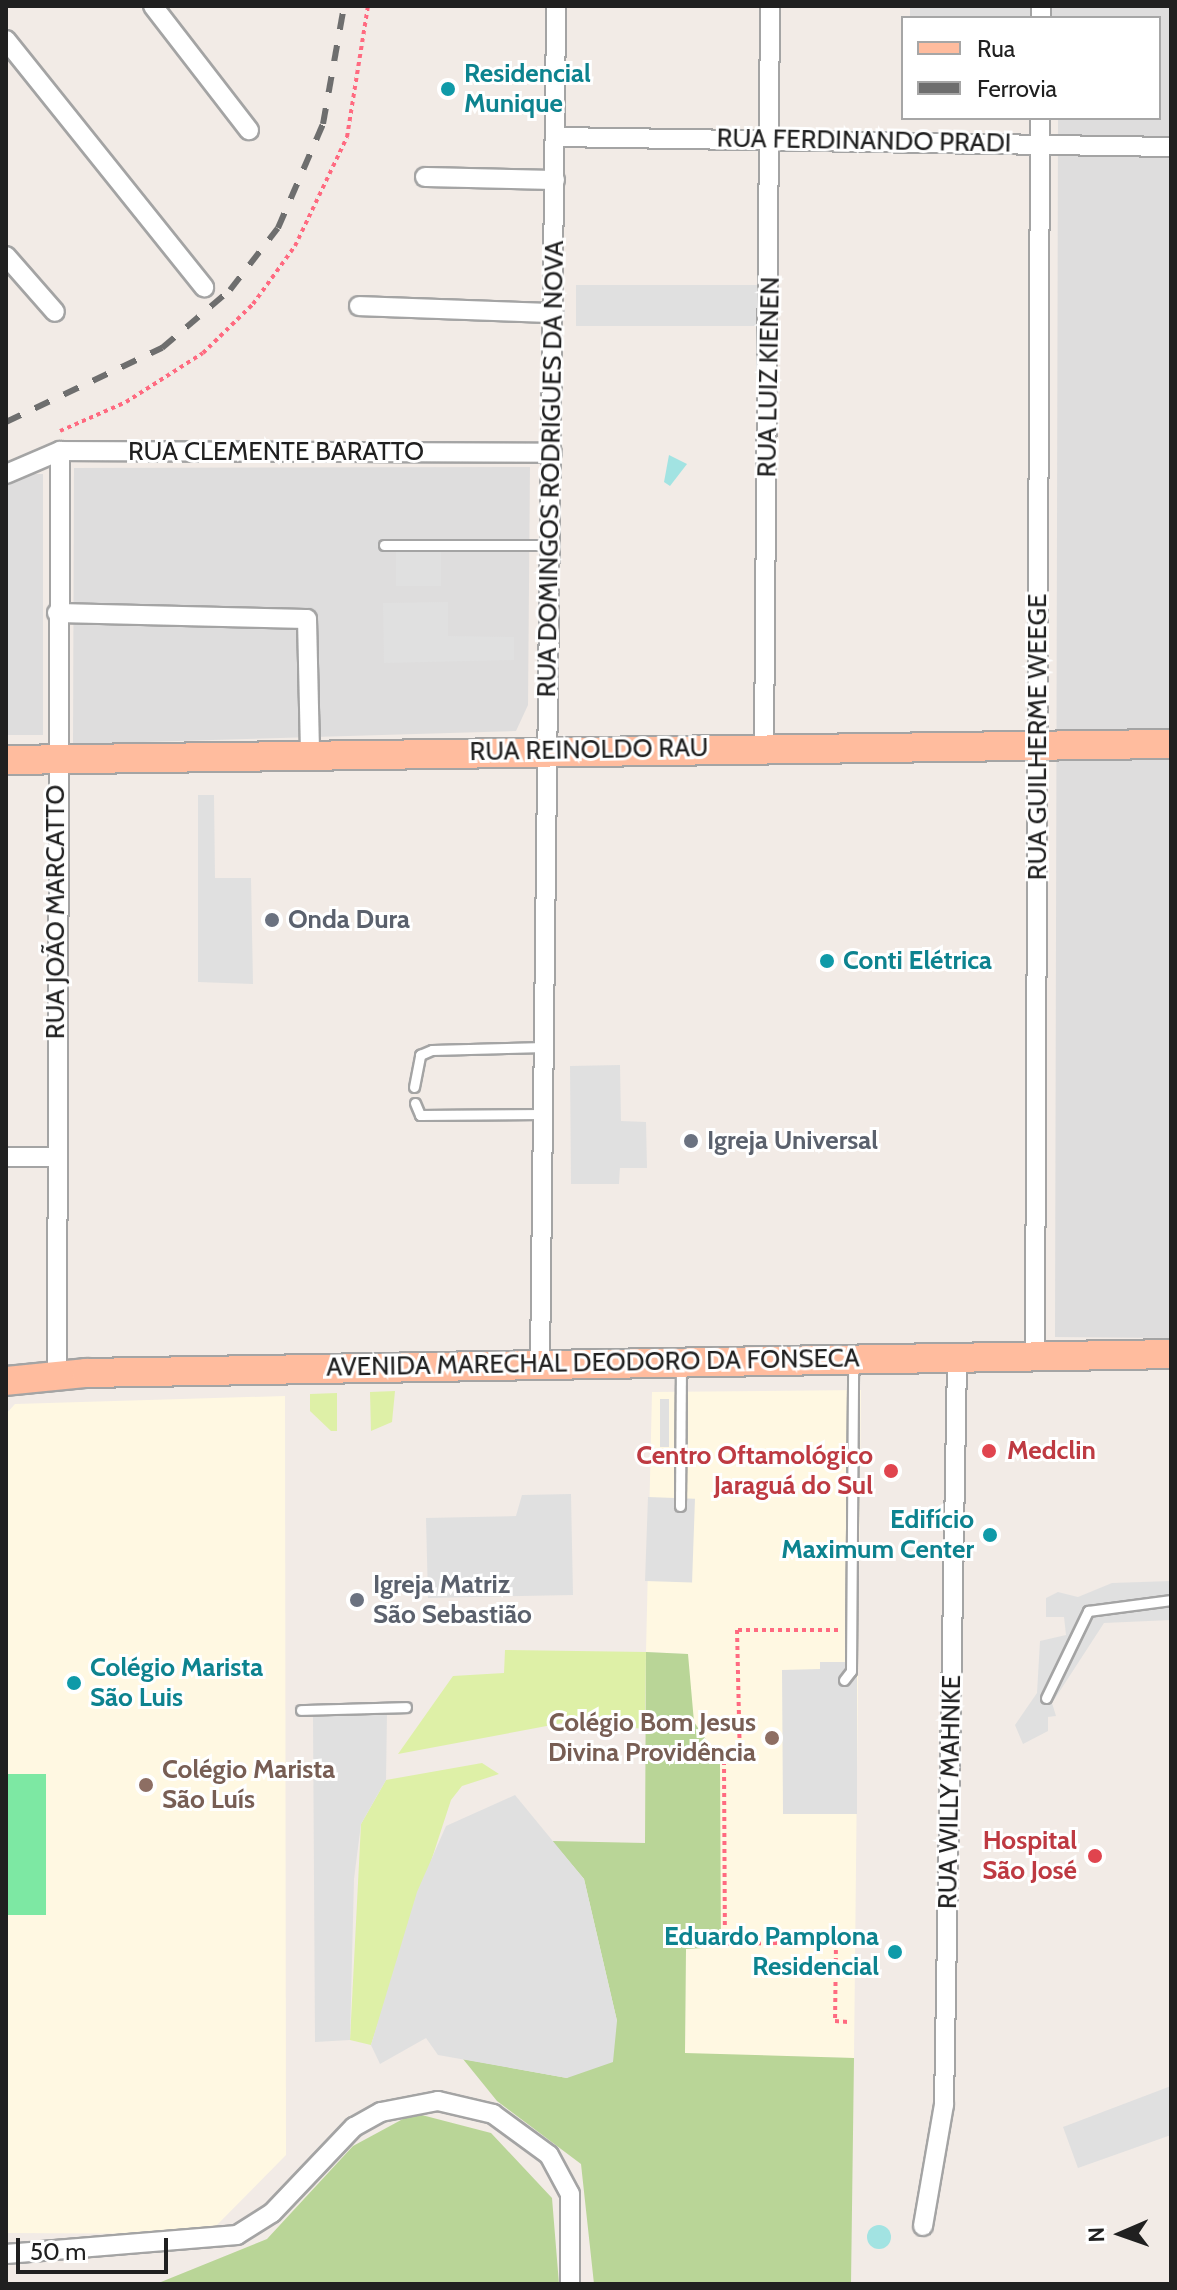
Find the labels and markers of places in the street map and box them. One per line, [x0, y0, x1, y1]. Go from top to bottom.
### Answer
place label: Residencial Munique [464, 58, 591, 120]
marker: Residencial Munique [439, 80, 457, 98]
place label: Onda Dura [288, 904, 410, 936]
marker: Onda Dura [263, 911, 281, 929]
place label: Conti Elétrica [843, 945, 992, 977]
marker: Conti Elétrica [818, 952, 836, 970]
place label: Igreja Universal [707, 1125, 878, 1157]
marker: Igreja Universal [682, 1132, 700, 1150]
place label: Medclin [1007, 1435, 1096, 1467]
place label: Centro Oftamológico Jaraguá do Sul [636, 1440, 873, 1502]
marker: Medclin [978, 1440, 1000, 1462]
marker: Centro Oftamológico Jaraguá do Sul [880, 1460, 902, 1482]
place label: Edifício Maximum Center [781, 1504, 974, 1566]
marker: Edifício Maximum Center [981, 1526, 999, 1544]
place label: Igreja Matriz São Sebastião [373, 1569, 532, 1630]
marker: Igreja Matriz São Sebastião [348, 1591, 366, 1609]
place label: Colégio Marista São Luis [90, 1652, 263, 1714]
marker: Colégio Marista São Luis [65, 1674, 83, 1692]
place label: Colégio Bom Jesus Divina Providência [548, 1707, 756, 1768]
marker: Colégio Bom Jesus Divina Providência [763, 1729, 781, 1747]
place label: Colégio Marista São Luís [162, 1754, 335, 1816]
marker: Colégio Marista São Luís [137, 1776, 155, 1794]
place label: Hospital São José [982, 1825, 1077, 1886]
marker: Hospital São José [1084, 1845, 1106, 1867]
place label: Eduardo Pamplona Residencial [664, 1921, 879, 1982]
marker: Eduardo Pamplona Residencial [886, 1943, 904, 1961]

